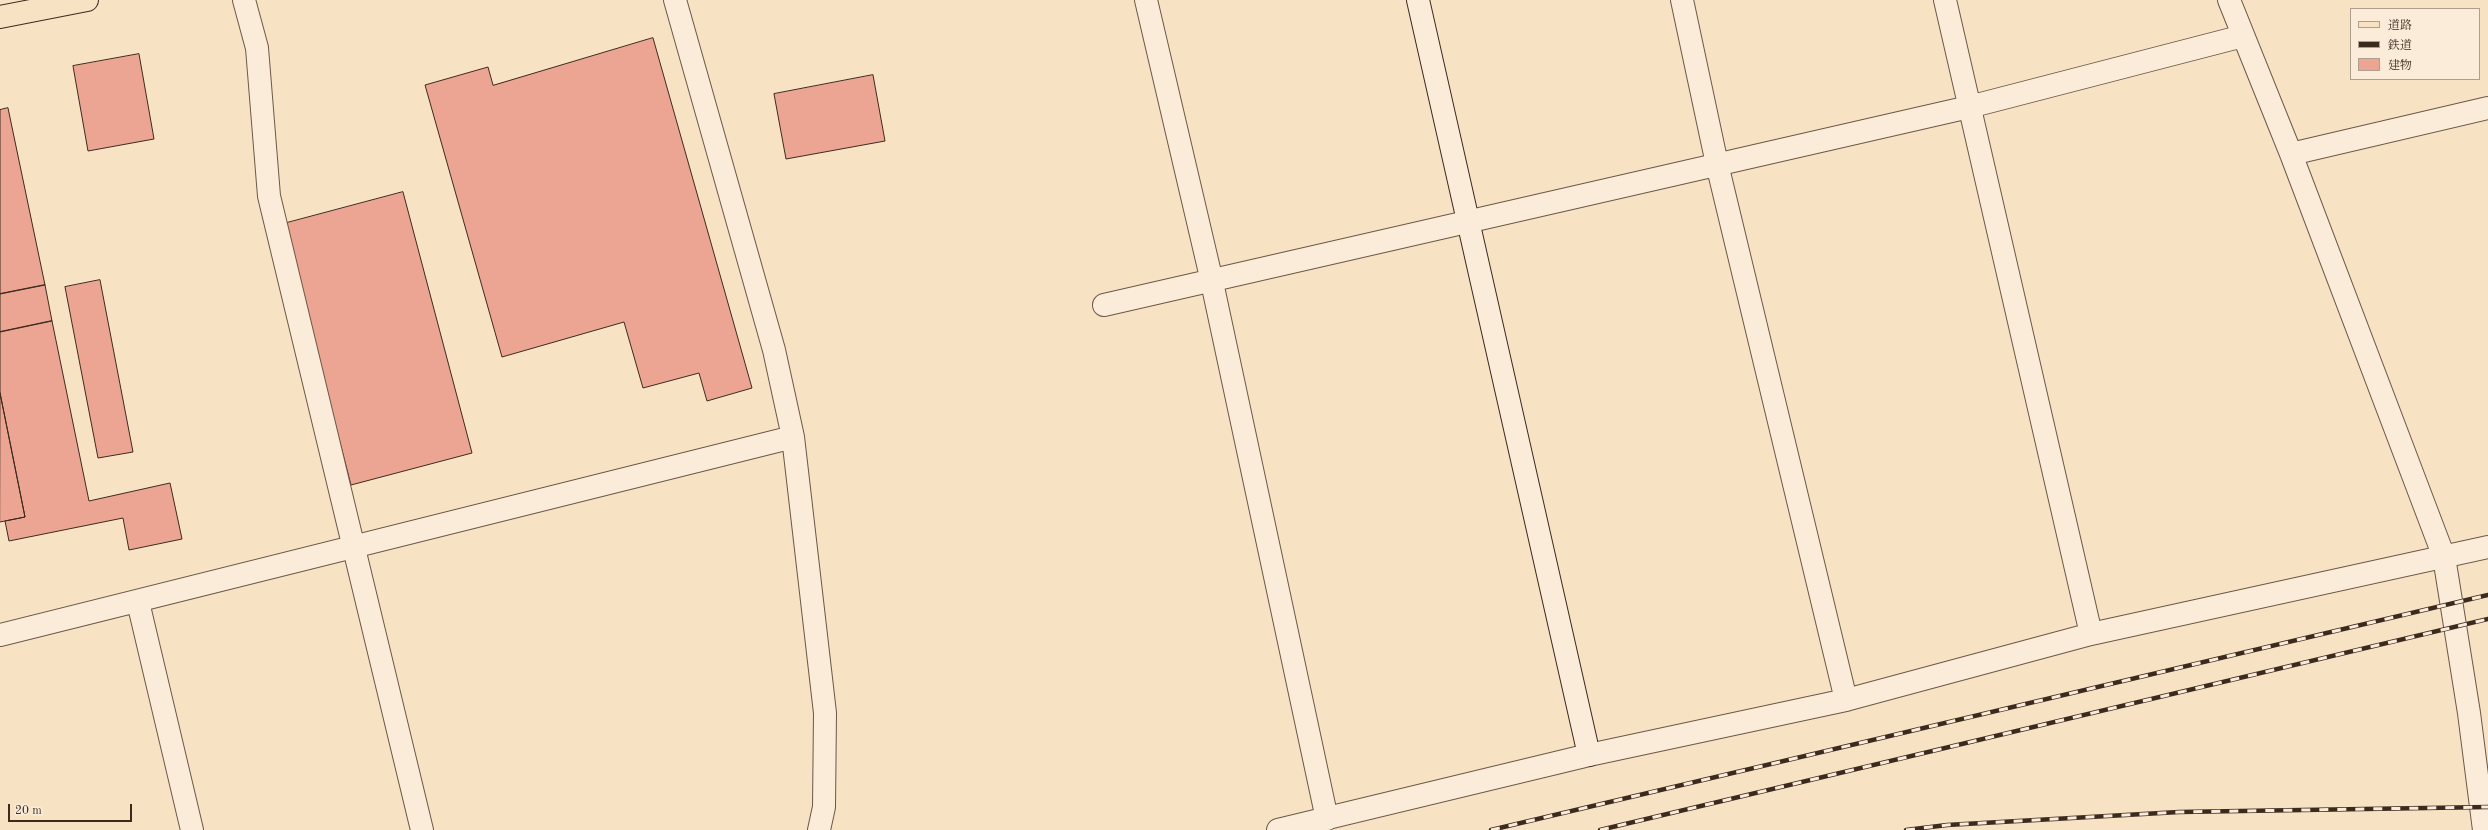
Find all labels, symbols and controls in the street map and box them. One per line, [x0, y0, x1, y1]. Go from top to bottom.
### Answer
legend [2350, 8, 2480, 80]
text: 道路 [2388, 20, 2412, 32]
text: 鉄道 [2388, 40, 2412, 52]
text: 建物 [2388, 60, 2412, 72]
scale bar [10, 796, 134, 822]
text: 20 m [15, 805, 42, 817]

